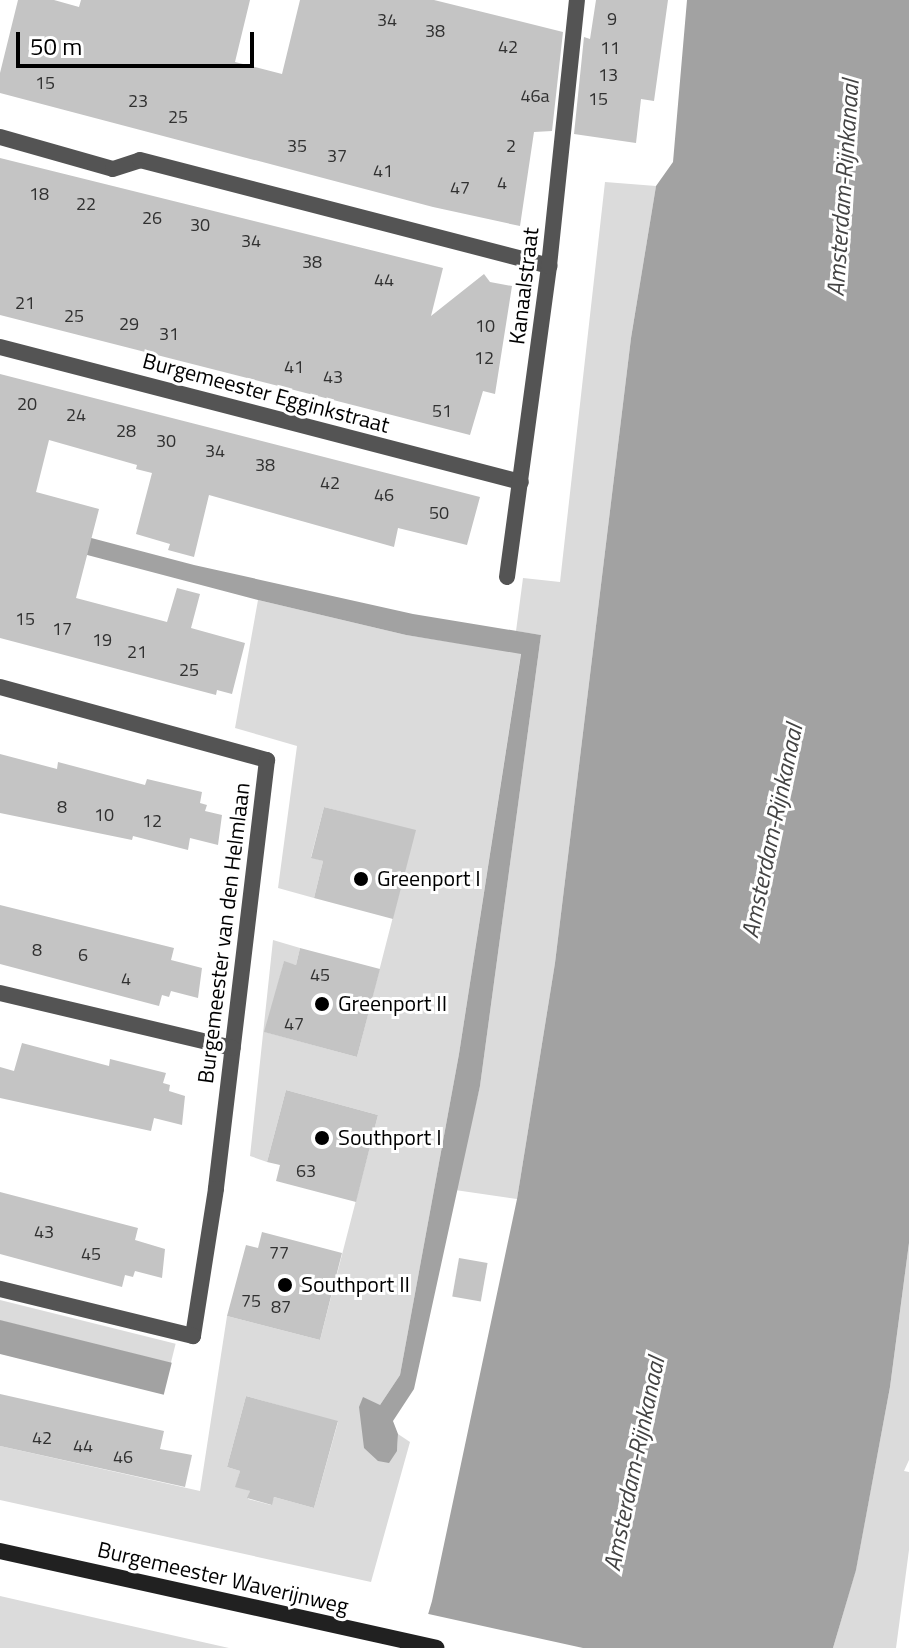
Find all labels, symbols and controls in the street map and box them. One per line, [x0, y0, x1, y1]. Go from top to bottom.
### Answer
house number: 9 [607, 8, 617, 30]
house number: 34 [377, 9, 397, 31]
scale bar [20, 16, 258, 66]
house number: 38 [425, 20, 445, 42]
text: 50 m [30, 28, 82, 64]
house number: 42 [498, 36, 518, 58]
house number: 11 [600, 37, 620, 59]
house number: 13 [598, 64, 618, 86]
house number: 15 [35, 72, 55, 94]
water label: Amsterdam-Rijnkanaal [821, 78, 865, 298]
house number: 46a [520, 85, 550, 107]
house number: 15 [588, 88, 608, 110]
house number: 23 [128, 90, 148, 112]
house number: 25 [168, 106, 188, 128]
house number: 35 [287, 135, 307, 157]
house number: 2 [506, 135, 516, 157]
house number: 37 [327, 145, 347, 167]
house number: 41 [373, 160, 393, 182]
house number: 4 [497, 172, 507, 194]
house number: 47 [450, 177, 470, 199]
house number: 18 [29, 183, 49, 205]
house number: 22 [76, 193, 96, 215]
house number: 26 [142, 207, 162, 229]
house number: 30 [190, 214, 210, 236]
street label: Kanaalstraat [504, 226, 544, 346]
house number: 34 [241, 230, 261, 252]
house number: 38 [302, 251, 322, 273]
house number: 44 [374, 269, 394, 291]
house number: 21 [15, 292, 35, 314]
house number: 25 [64, 305, 84, 327]
house number: 29 [119, 313, 139, 335]
house number: 10 [475, 315, 495, 337]
house number: 31 [159, 323, 179, 345]
street label: Burgemeester Egginkstraat [140, 347, 392, 439]
house number: 12 [474, 347, 494, 369]
house number: 41 [284, 356, 304, 378]
house number: 43 [323, 366, 343, 388]
house number: 20 [17, 393, 37, 415]
house number: 51 [432, 400, 452, 422]
house number: 24 [66, 404, 86, 426]
house number: 28 [116, 420, 136, 442]
house number: 30 [156, 430, 176, 452]
house number: 34 [205, 440, 225, 462]
house number: 38 [255, 454, 275, 476]
house number: 42 [320, 472, 340, 494]
house number: 46 [374, 484, 394, 506]
house number: 50 [429, 502, 449, 524]
house number: 15 [15, 608, 35, 630]
house number: 17 [52, 618, 72, 640]
house number: 19 [92, 629, 112, 651]
house number: 21 [127, 641, 147, 663]
house number: 25 [179, 659, 199, 681]
water label: Amsterdam-Rijnkanaal [735, 722, 809, 940]
street label: Burgemeester van den Helmlaan [192, 781, 256, 1085]
house number: 8 [57, 796, 67, 818]
house number: 10 [94, 804, 114, 826]
house number: 12 [142, 810, 162, 832]
place label: Greenport I [377, 866, 481, 892]
marker: Greenport I [352, 870, 370, 888]
house number: 8 [32, 939, 42, 961]
house number: 6 [78, 944, 88, 966]
house number: 45 [310, 964, 330, 986]
house number: 4 [121, 968, 131, 990]
place label: Greenport II [338, 991, 447, 1017]
marker: Greenport II [313, 995, 331, 1013]
house number: 47 [284, 1013, 304, 1035]
place label: Southport I [338, 1125, 442, 1151]
marker: Southport I [313, 1129, 331, 1147]
house number: 63 [296, 1160, 316, 1182]
house number: 43 [34, 1221, 54, 1243]
house number: 77 [269, 1242, 289, 1264]
house number: 45 [81, 1243, 101, 1265]
place label: Southport II [301, 1272, 410, 1298]
marker: Southport II [276, 1276, 294, 1294]
house number: 75 [241, 1290, 261, 1312]
house number: 87 [271, 1296, 291, 1318]
water label: Amsterdam-Rijnkanaal [597, 1355, 671, 1573]
house number: 42 [32, 1427, 52, 1449]
house number: 44 [73, 1435, 93, 1457]
house number: 46 [113, 1446, 133, 1468]
street label: Burgemeester Waverijnweg [95, 1536, 351, 1620]

